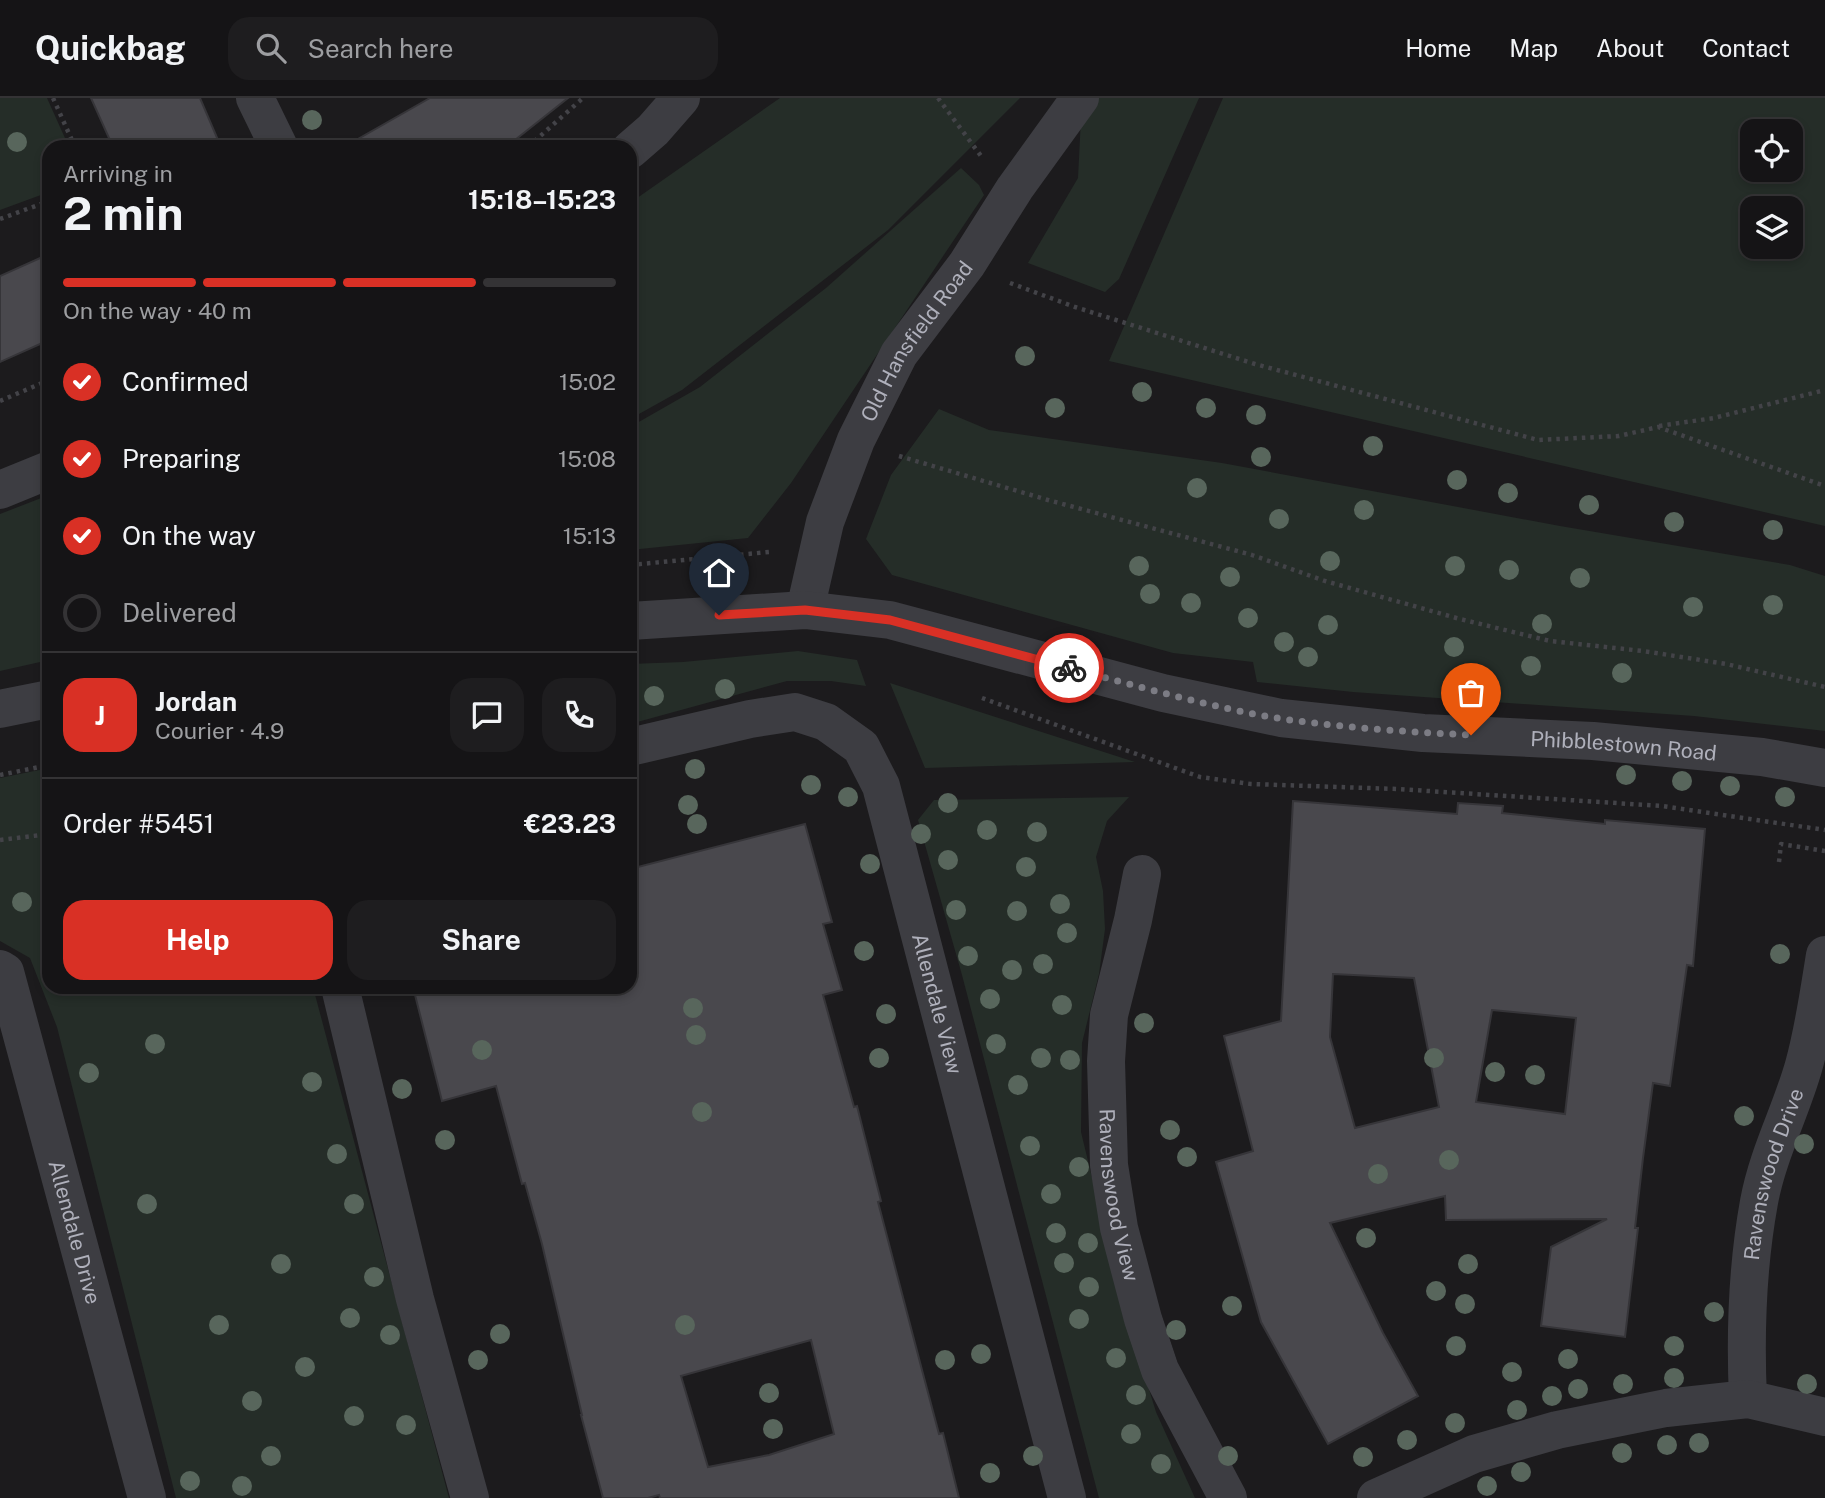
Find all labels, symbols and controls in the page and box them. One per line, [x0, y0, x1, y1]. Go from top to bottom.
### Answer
search box [228, 17, 718, 80]
text: Quickbag [35, 29, 186, 67]
icon: search [252, 29, 290, 67]
text: Search here [308, 33, 454, 64]
text: Home [1405, 34, 1471, 62]
text: Map [1509, 34, 1558, 62]
text: About [1596, 34, 1664, 62]
text: Contact [1702, 34, 1790, 62]
map controls [1740, 119, 1803, 259]
button: locate [1740, 119, 1803, 182]
text: Arriving in [63, 160, 173, 187]
text: 15:18–15:23 [468, 184, 616, 215]
text: 2 min [63, 186, 183, 240]
button: layers [1740, 196, 1803, 259]
street label: Old Hansfield Road [855, 256, 978, 426]
text: On the way · 40 m [63, 297, 252, 324]
icon: check [63, 363, 101, 401]
text: Confirmed [122, 366, 249, 397]
text: 15:02 [559, 368, 616, 395]
icon: check [63, 440, 101, 478]
text: Preparing [122, 443, 241, 474]
text: 15:08 [558, 445, 616, 472]
icon: check [63, 517, 101, 555]
text: On the way [122, 520, 256, 551]
text: 15:13 [563, 522, 616, 549]
pin [689, 543, 749, 615]
icon: home [700, 554, 738, 592]
text: Delivered [122, 597, 237, 628]
courier [1034, 633, 1104, 703]
icon: bike [1050, 649, 1088, 687]
pin [1441, 663, 1501, 735]
icon: bag [1452, 674, 1490, 712]
button: chat [450, 678, 524, 752]
button: phone [542, 678, 616, 752]
text: Jordan [155, 686, 237, 717]
text: J [95, 700, 105, 731]
text: Courier · 4.9 [155, 717, 284, 744]
street label: Phibblestown Road [1530, 726, 1718, 765]
text: Order #5451 [63, 808, 214, 839]
text: €23.23 [524, 808, 616, 839]
button: Help [63, 900, 333, 980]
button: Share [347, 900, 616, 980]
street label: Allendale View [907, 930, 968, 1077]
street label: Ravenswood Drive [1738, 1085, 1808, 1262]
street label: Ravenswood View [1095, 1108, 1145, 1284]
street label: Allendale Drive [44, 1157, 107, 1307]

